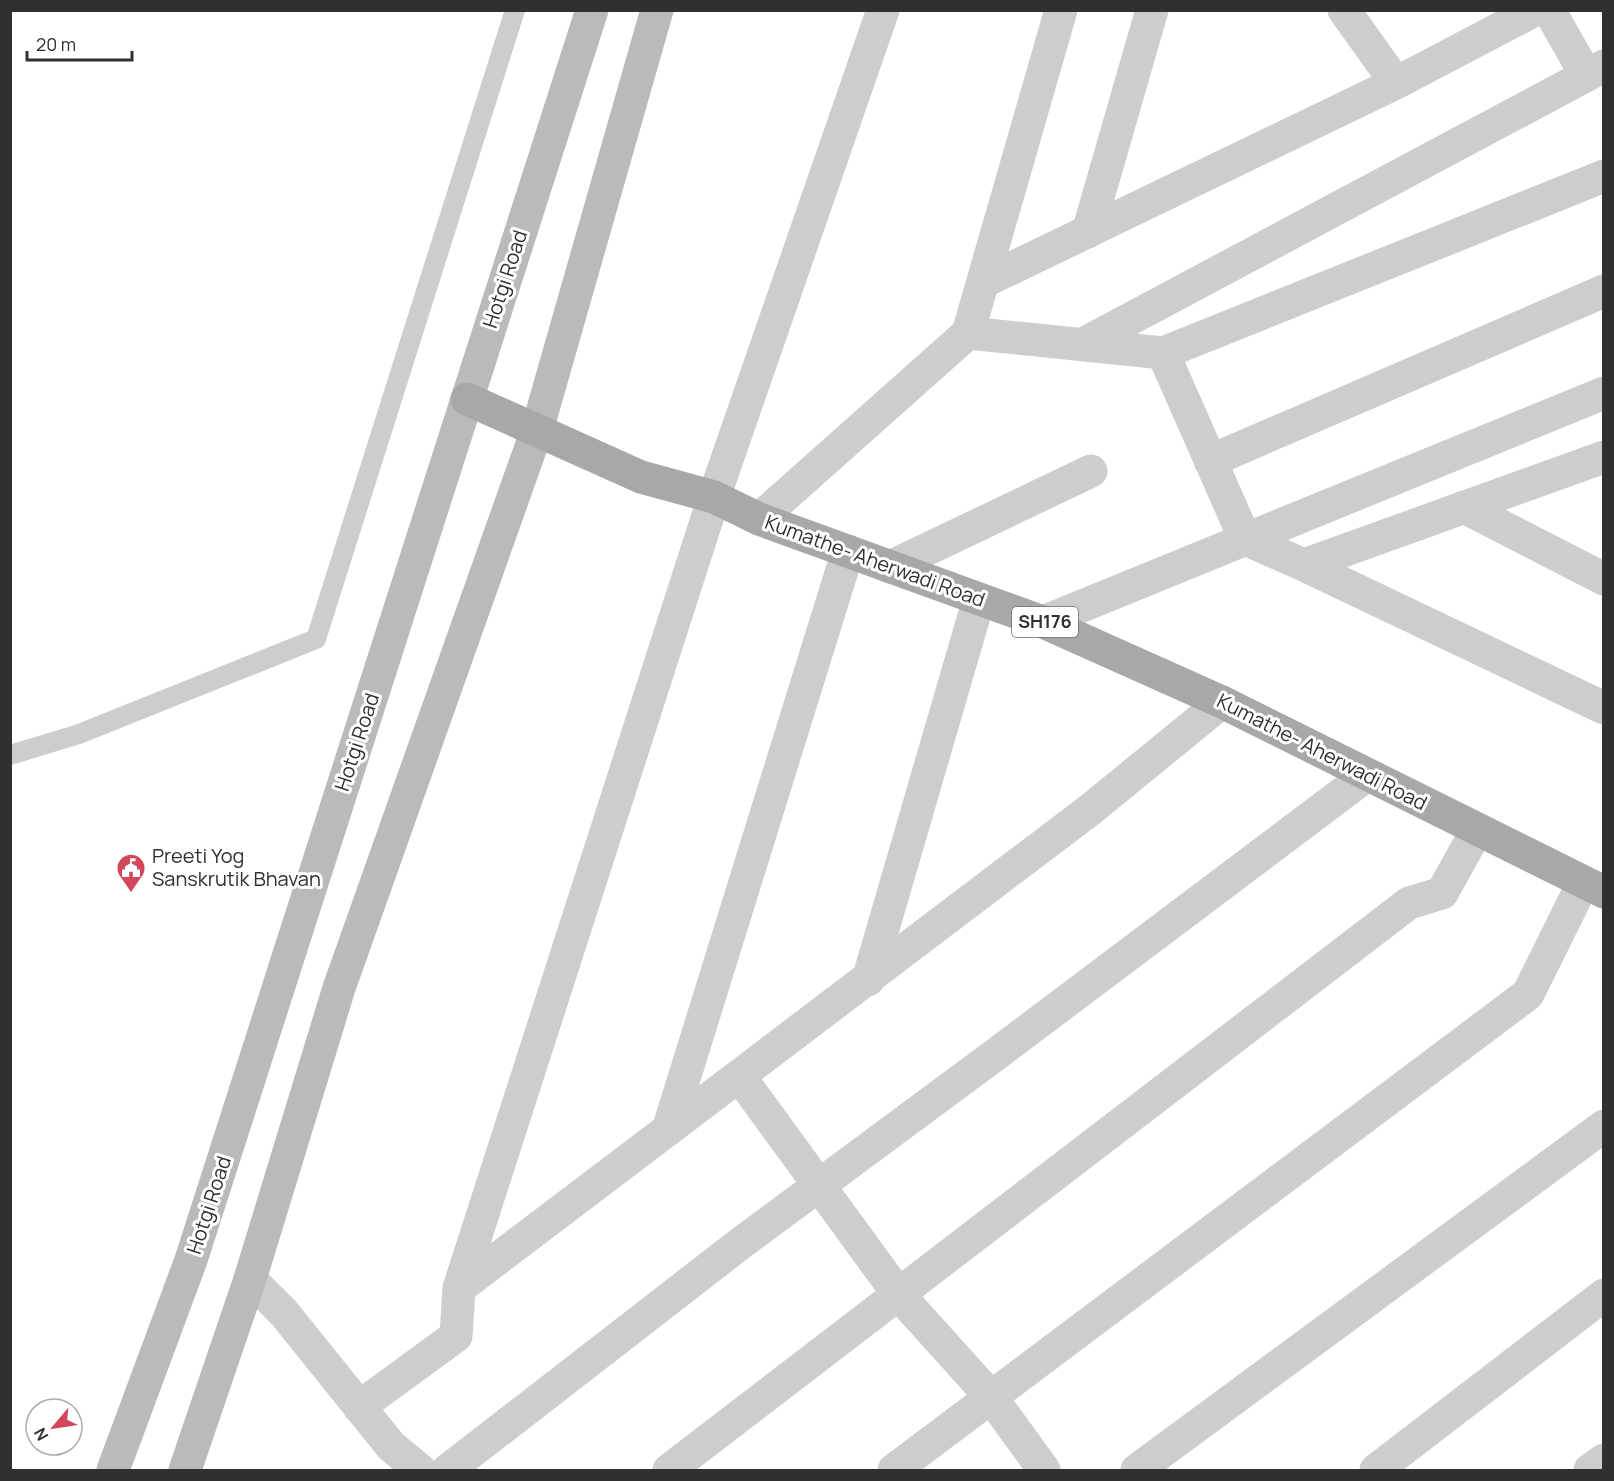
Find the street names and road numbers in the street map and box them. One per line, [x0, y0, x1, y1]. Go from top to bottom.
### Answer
street label: Hotgi Road [476, 226, 533, 331]
street label: Kumathe- Aherwadi Road [761, 508, 989, 613]
road number: SH176 [1012, 607, 1078, 637]
street label: Kumathe- Aherwadi Road [1213, 687, 1432, 816]
street label: Hotgi Road [328, 689, 385, 794]
street label: Hotgi Road [180, 1152, 237, 1257]

